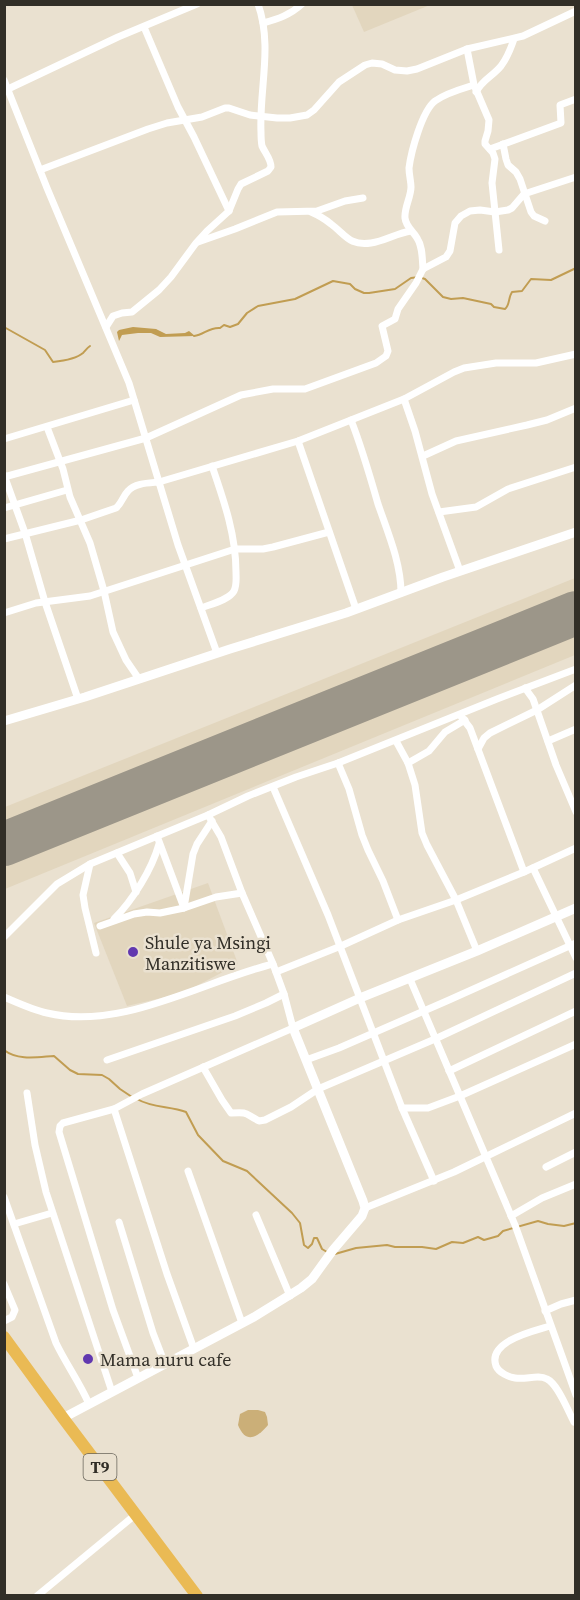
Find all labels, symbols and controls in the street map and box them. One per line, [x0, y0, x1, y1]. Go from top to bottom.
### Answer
place label: Shule ya Msingi Manzitiswe [145, 930, 271, 976]
marker: Shule ya Msingi Manzitiswe [126, 945, 140, 959]
place label: Mama nuru cafe [100, 1347, 231, 1372]
marker: Mama nuru cafe [81, 1352, 95, 1366]
road number: T9 [84, 1454, 116, 1480]

